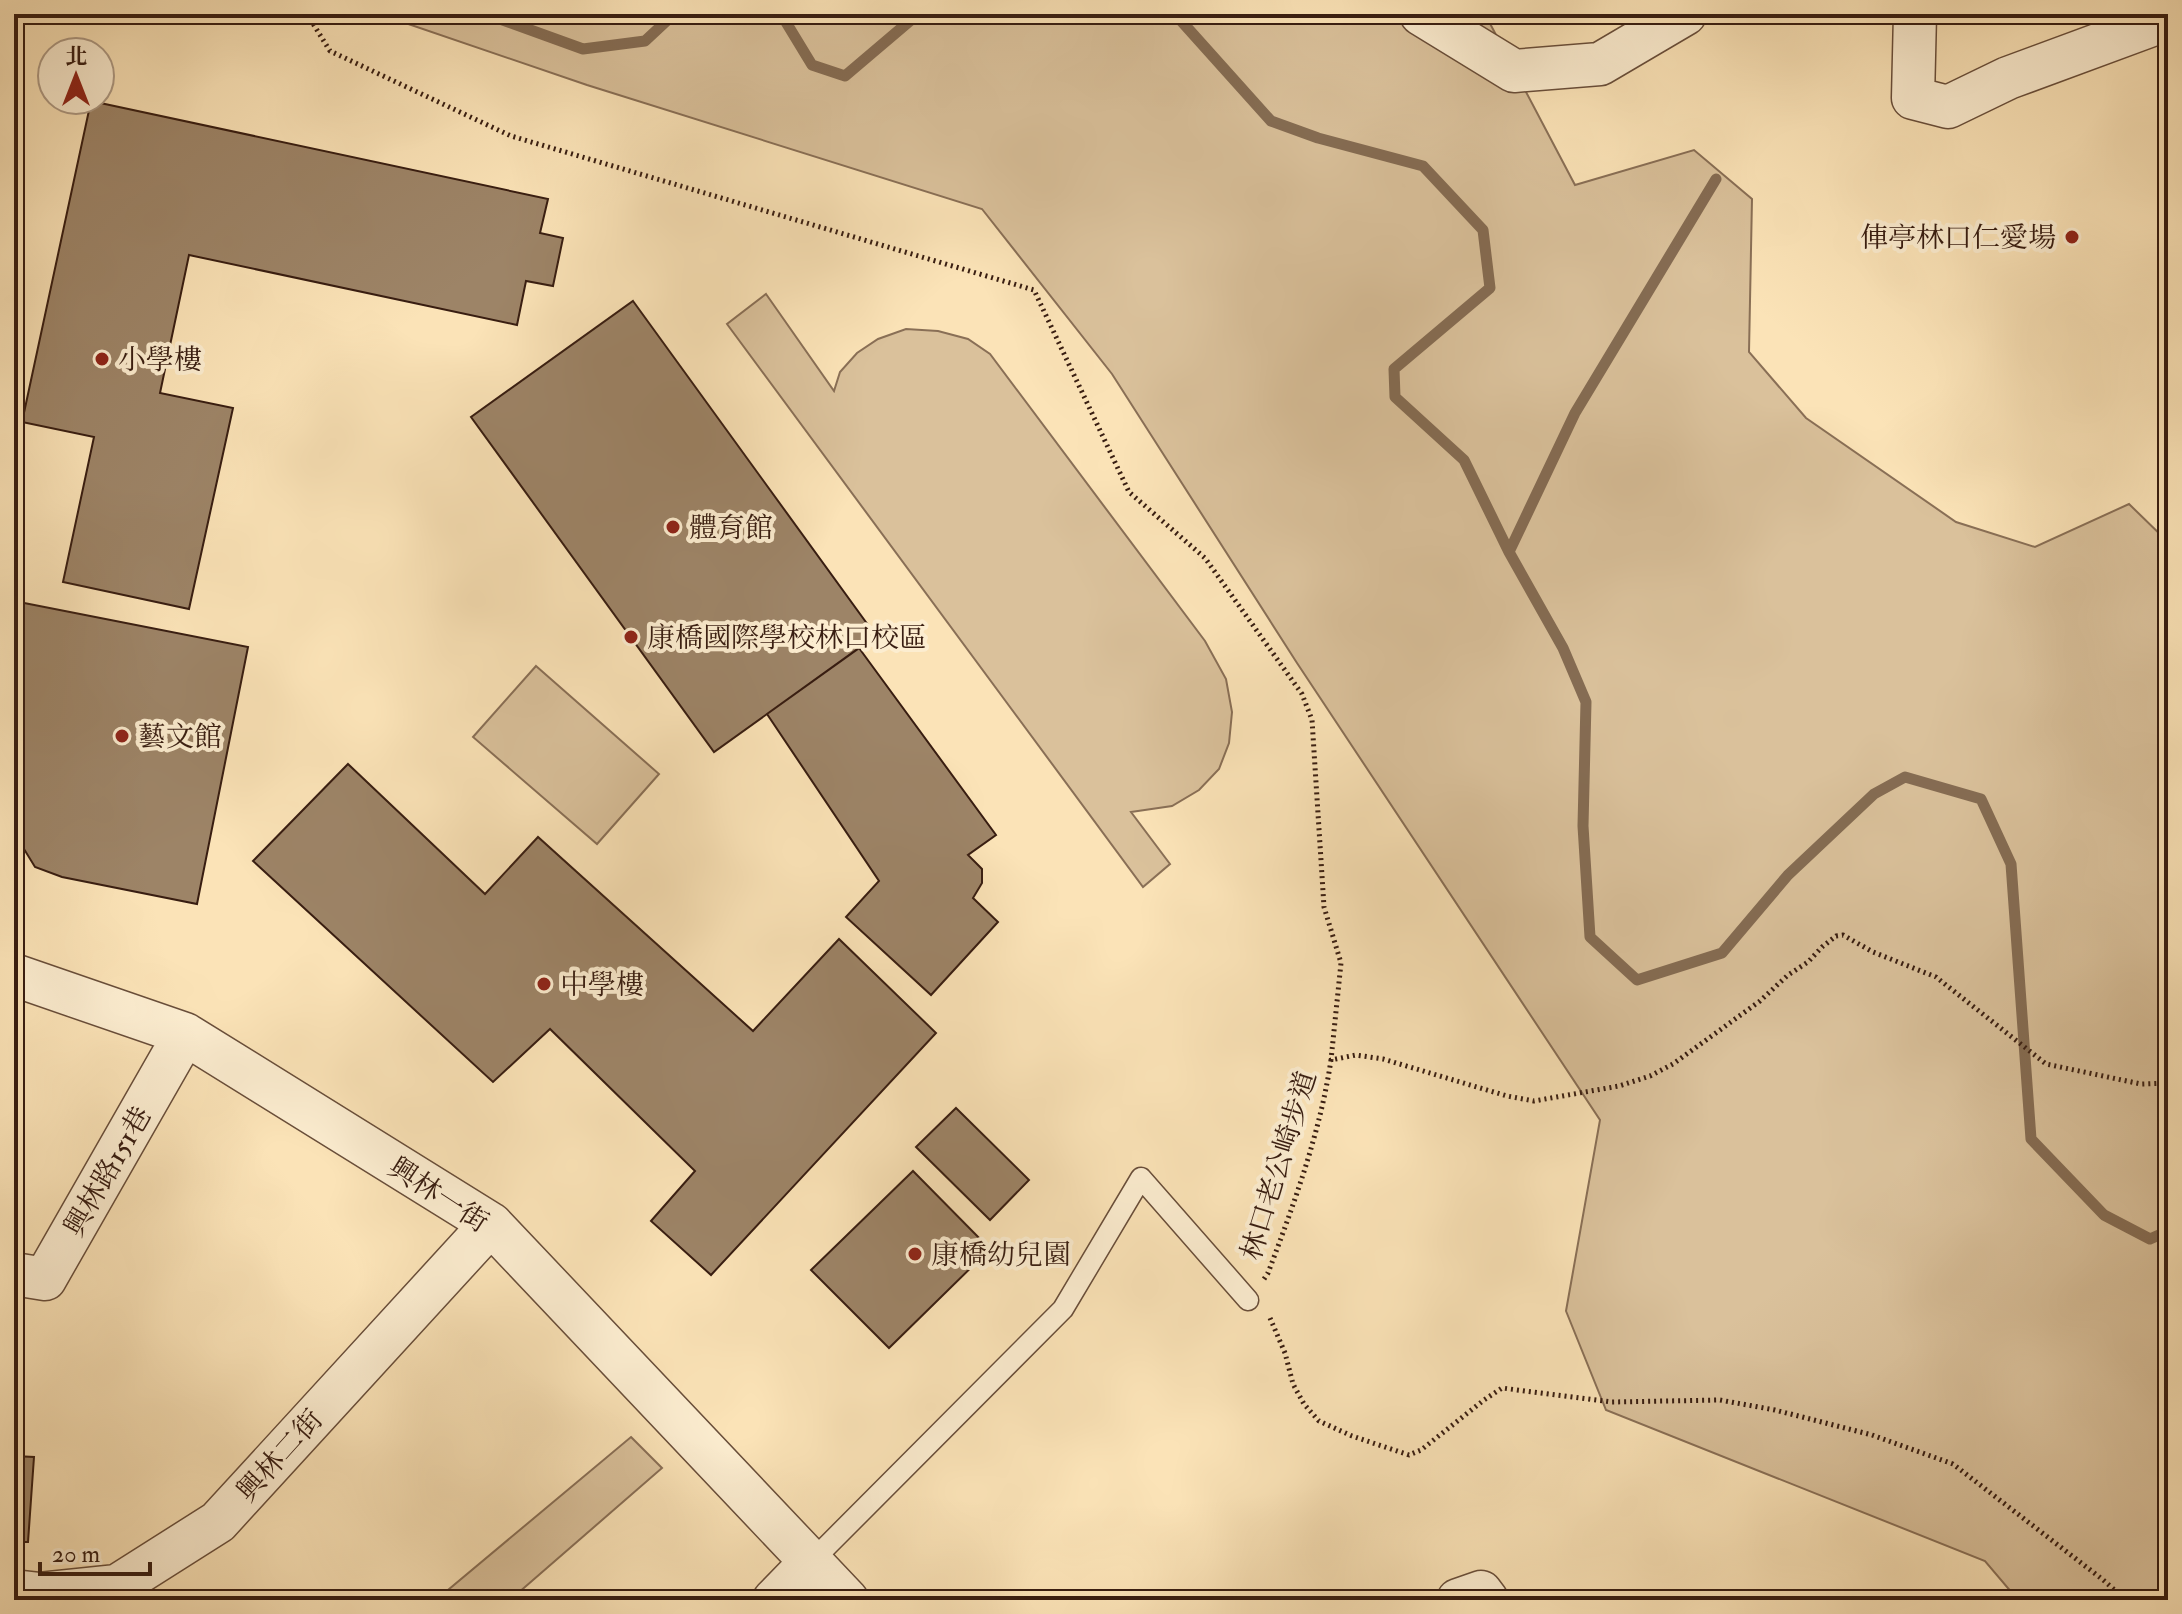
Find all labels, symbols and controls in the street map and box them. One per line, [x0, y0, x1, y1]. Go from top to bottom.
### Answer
north arrow [36, 36, 116, 116]
text: 北 [65, 43, 87, 71]
place label: 俥亭林口仁愛場 [1860, 221, 2056, 256]
marker: 俥亭林口仁愛場 [2063, 228, 2081, 246]
place label: 小學樓 [118, 343, 202, 378]
marker: 小學樓 [93, 350, 111, 368]
place label: 體育館 [689, 511, 773, 546]
marker: 體育館 [664, 518, 682, 536]
place label: 康橋國際學校林口校區 [647, 621, 927, 656]
marker: 康橋國際學校林口校區 [622, 628, 640, 646]
place label: 藝文館 [138, 720, 222, 755]
marker: 藝文館 [113, 727, 131, 745]
place label: 中學樓 [560, 968, 644, 1003]
marker: 中學樓 [535, 975, 553, 993]
street label: 林口老公崎步道 [1234, 1067, 1325, 1264]
street label: 興林路151巷 [57, 1101, 160, 1243]
street label: 興林一街 [382, 1150, 495, 1240]
place label: 康橋幼兒園 [931, 1238, 1071, 1273]
marker: 康橋幼兒園 [906, 1245, 924, 1263]
street label: 興林二街 [230, 1403, 331, 1509]
scale bar [40, 1526, 150, 1576]
text: 20 m [52, 1539, 101, 1570]

